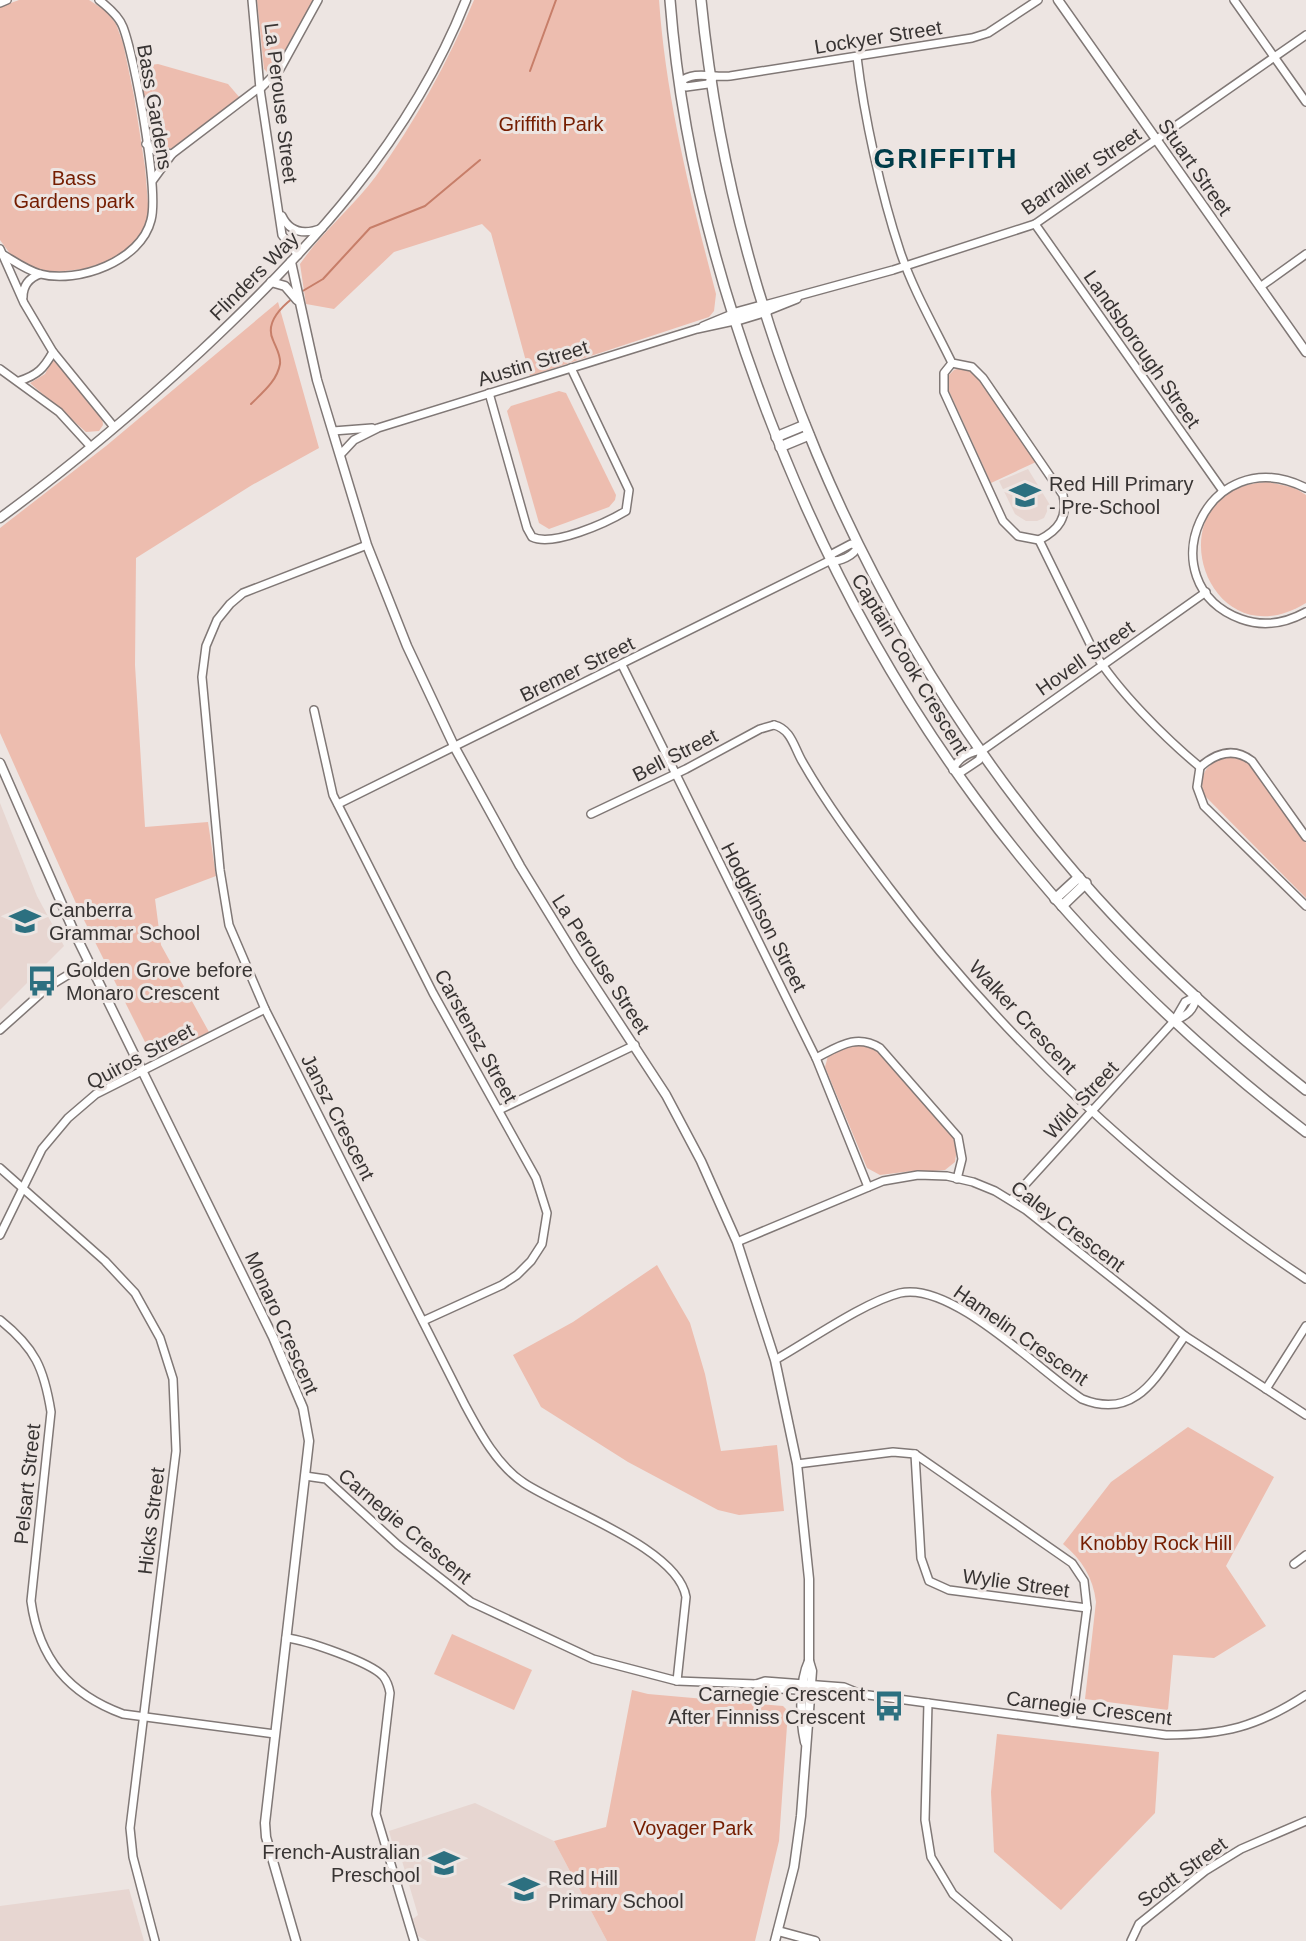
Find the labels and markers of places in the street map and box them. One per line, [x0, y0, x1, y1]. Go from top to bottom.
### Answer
place label: Red Hill Primary - Pre-School [1049, 473, 1193, 518]
school or university icon: Red Hill Primary - Pre-School [1008, 478, 1042, 512]
place label: Canberra Grammar School [49, 899, 200, 944]
school or university icon: Canberra Grammar School [8, 904, 42, 938]
place label: Golden Grove before Monaro Crescent [66, 959, 253, 1004]
bus stop icon: Golden Grove before Monaro Crescent [25, 964, 59, 998]
place label: Carnegie Crescent After Finniss Crescent [668, 1683, 865, 1728]
bus stop icon: Carnegie Crescent After Finniss Crescent [872, 1689, 906, 1723]
place label: French-Australian Preschool [262, 1841, 420, 1886]
school or university icon: French-Australian Preschool [427, 1846, 461, 1880]
place label: Red Hill Primary School [548, 1867, 684, 1912]
school or university icon: Red Hill Primary School [507, 1872, 541, 1906]

